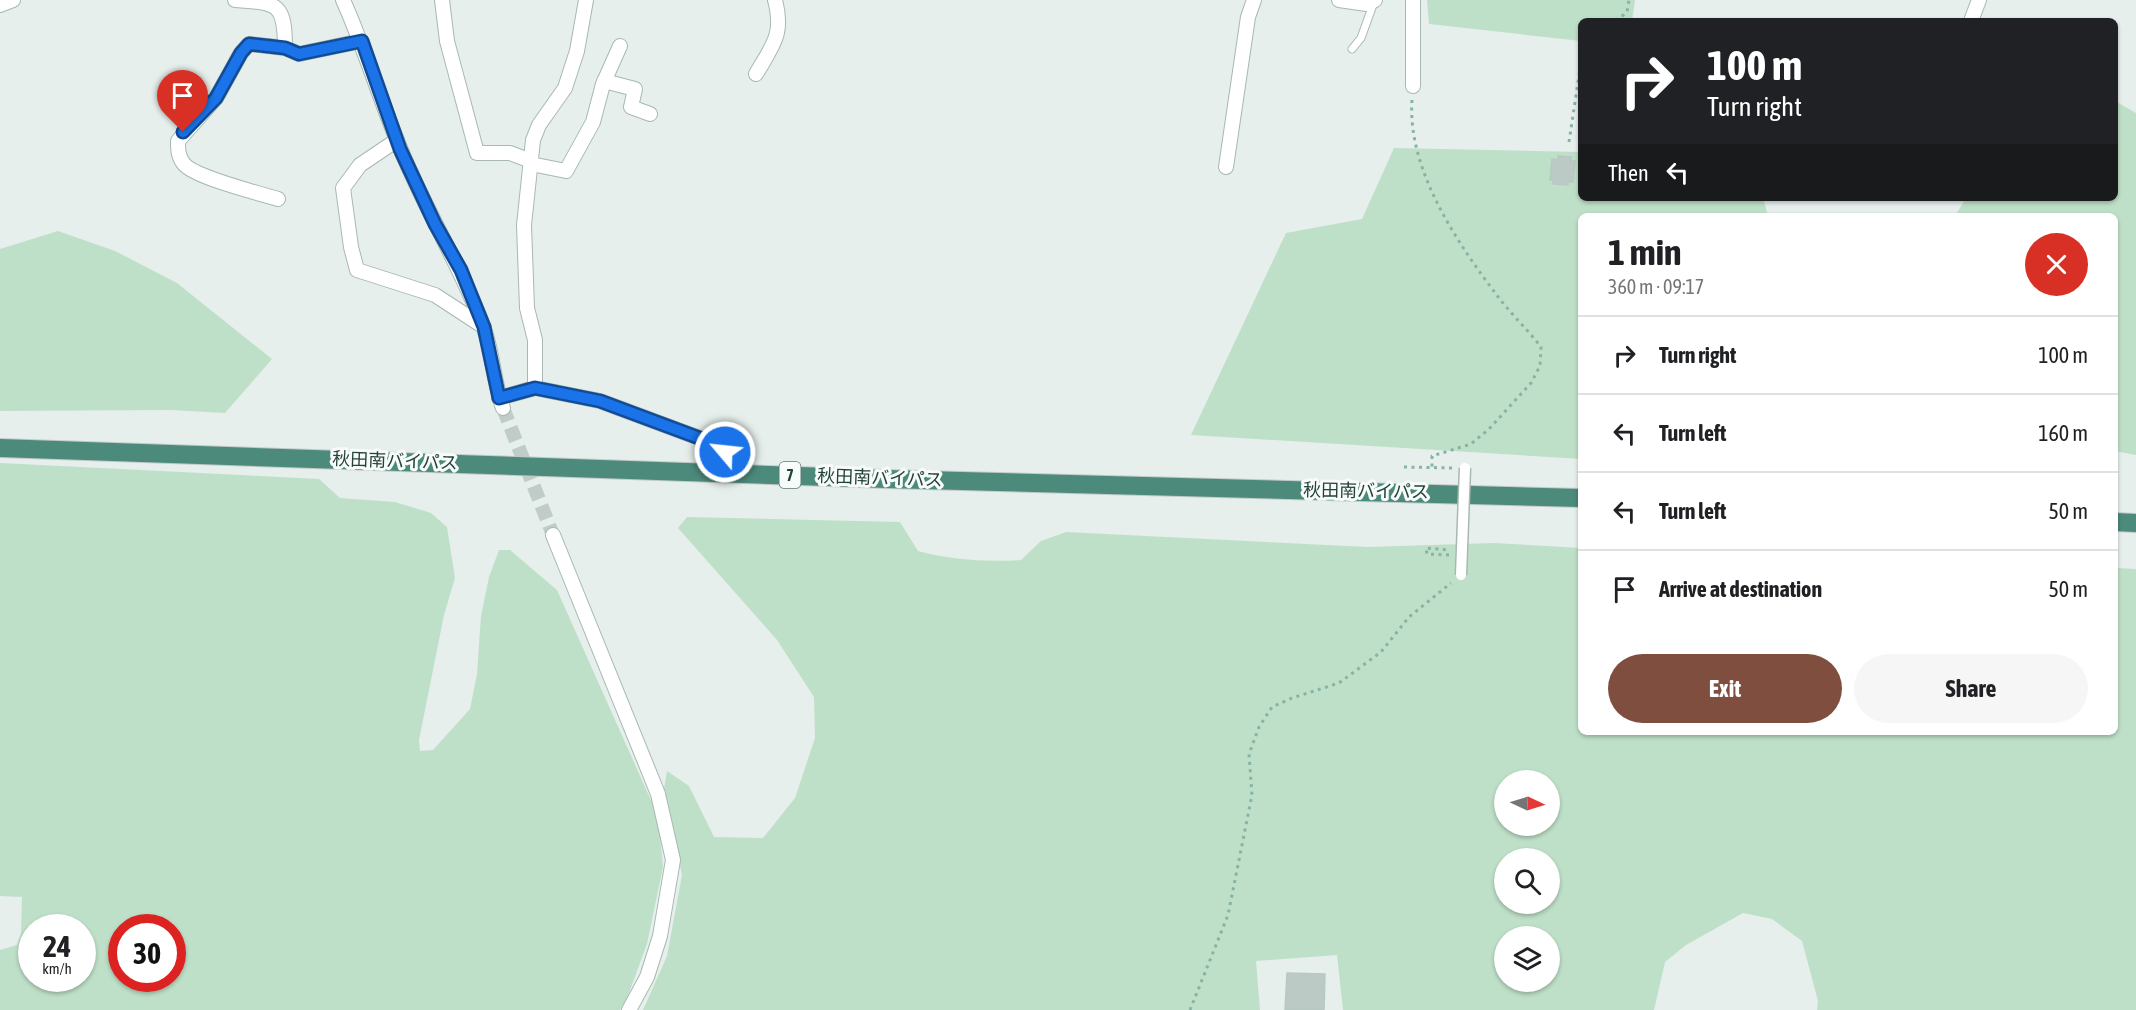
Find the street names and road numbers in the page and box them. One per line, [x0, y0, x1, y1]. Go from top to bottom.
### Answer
street label: 秋田南バイパス [332, 448, 458, 473]
road number: 7 [780, 462, 800, 488]
street label: 秋田南バイパス [817, 465, 943, 490]
street label: 秋田南バイパス [1303, 479, 1429, 502]

